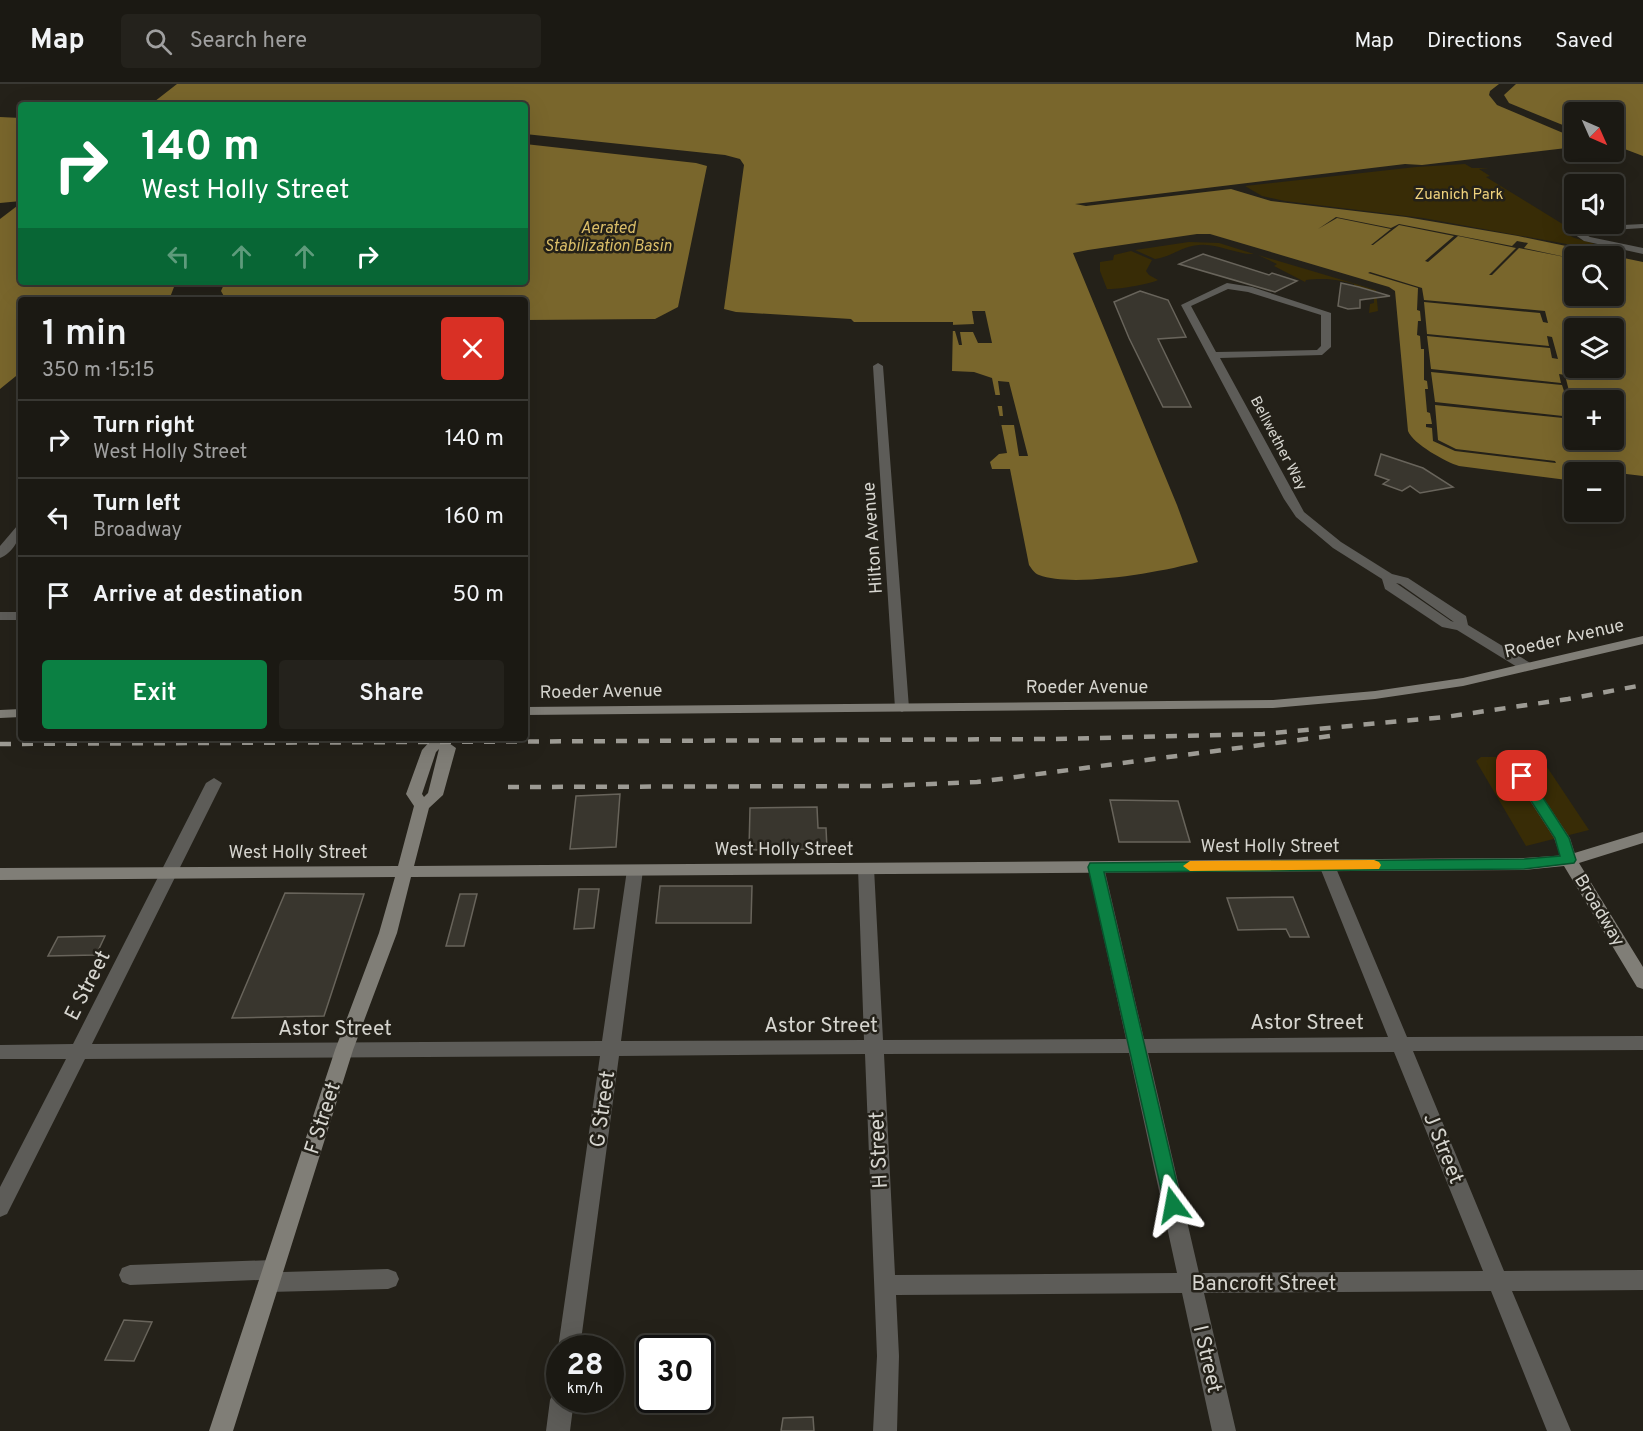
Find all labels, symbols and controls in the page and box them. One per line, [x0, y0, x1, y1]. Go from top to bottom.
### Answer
search box [121, 14, 541, 68]
text: Map [30, 23, 85, 59]
icon: search [142, 25, 175, 58]
text: Search here [190, 28, 307, 55]
text: Map [1354, 28, 1394, 55]
text: Directions [1427, 28, 1522, 55]
text: Saved [1555, 28, 1613, 55]
north arrow [1564, 102, 1624, 162]
map controls [1564, 102, 1624, 522]
text: 140 m [141, 122, 260, 175]
icon: right [42, 126, 120, 204]
text: West Holly Street [141, 174, 349, 208]
button: sound [1564, 174, 1624, 234]
park label: Zuanich Park [1415, 186, 1504, 205]
water label: Aerated Stabilization Basin [544, 219, 672, 257]
icon: left [162, 240, 195, 273]
icon: ahead [225, 240, 258, 273]
icon: ahead [288, 240, 321, 273]
icon: right [351, 240, 384, 273]
button: search [1564, 246, 1624, 306]
text: 1 min [42, 312, 127, 358]
button: close [441, 317, 504, 380]
button: layers [1564, 318, 1624, 378]
text: 350 m · 15:15 [42, 358, 155, 384]
button: + [1564, 390, 1624, 450]
street label: Bellwether Way [1245, 393, 1310, 494]
text: Turn right [93, 413, 195, 440]
icon: right [42, 423, 75, 456]
text: 140 m [445, 426, 504, 453]
text: West Holly Street [93, 440, 247, 466]
button: − [1564, 462, 1624, 522]
street label: Hilton Avenue [858, 481, 889, 595]
text: Turn left [93, 491, 181, 518]
icon: left [42, 501, 75, 534]
text: 160 m [445, 504, 504, 531]
text: Broadway [93, 518, 182, 544]
icon: arrive [42, 579, 75, 612]
text: Arrive at destination [93, 582, 303, 609]
text: 50 m [452, 582, 504, 609]
street label: Roeder Avenue [1502, 614, 1627, 664]
button: Exit [42, 660, 267, 729]
button: Share [279, 660, 504, 729]
street label: Roeder Avenue [1026, 677, 1148, 700]
street label: Roeder Avenue [540, 680, 662, 705]
pin [1496, 750, 1547, 801]
icon: arrive [1505, 759, 1538, 792]
street label: West Holly Street [1201, 836, 1339, 859]
street label: West Holly Street [715, 839, 853, 862]
street label: West Holly Street [229, 842, 367, 865]
street label: Broadway [1568, 870, 1629, 951]
street label: E Street [59, 946, 117, 1025]
street label: Astor Street [1250, 1010, 1364, 1037]
street label: Astor Street [764, 1013, 878, 1040]
street label: Astor Street [278, 1016, 392, 1043]
street label: G Street [585, 1069, 622, 1149]
street label: F Street [299, 1079, 348, 1158]
street label: J Street [1416, 1109, 1469, 1188]
street label: H Street [864, 1111, 895, 1189]
position arrow [1141, 1173, 1205, 1237]
street label: Bancroft Street [1192, 1271, 1336, 1298]
street label: I Street [1186, 1323, 1227, 1396]
speed limit sign: 30 [636, 1335, 714, 1413]
text: 28 [566, 1348, 604, 1385]
text: km/h [567, 1380, 603, 1399]

